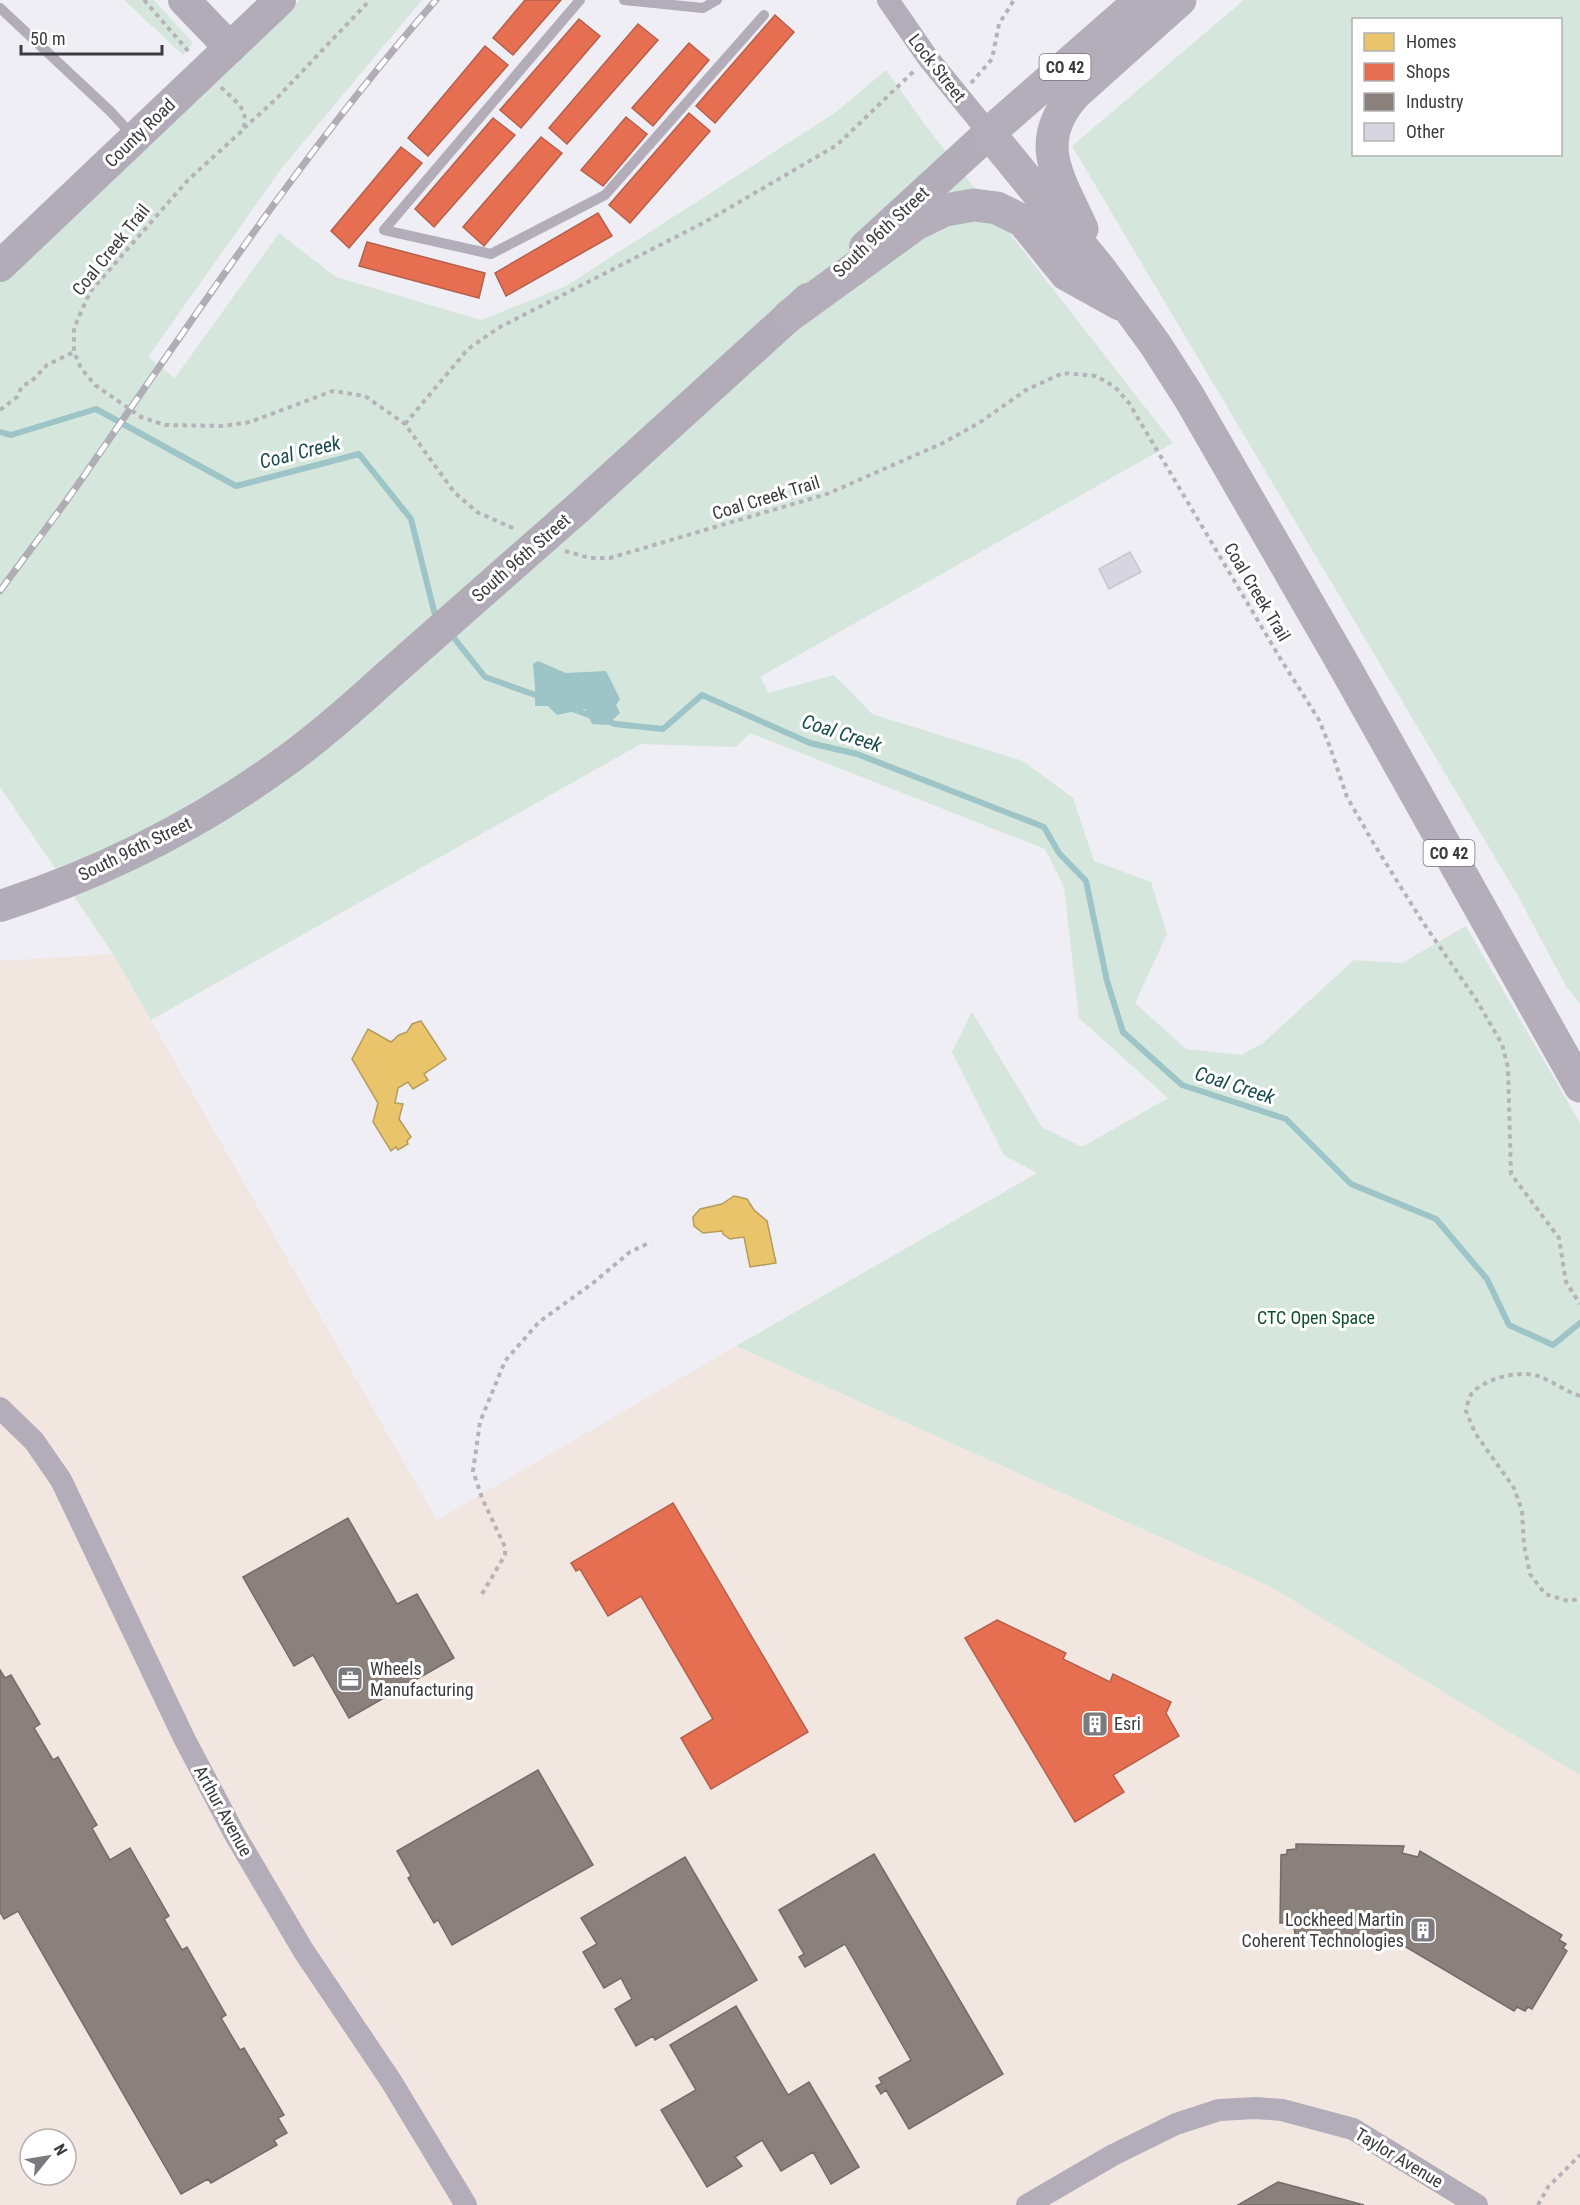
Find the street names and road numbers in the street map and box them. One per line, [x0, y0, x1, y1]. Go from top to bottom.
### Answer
street label: Lock Street [904, 30, 970, 106]
road number: CO 42 [1040, 54, 1090, 80]
street label: County Road [100, 94, 179, 171]
street label: South 96th Street [828, 182, 933, 281]
street label: Coal Creek Trail [67, 200, 154, 299]
street label: Coal Creek Trail [710, 471, 822, 524]
street label: South 96th Street [467, 509, 574, 606]
street label: Coal Creek Trail [1220, 539, 1295, 645]
street label: South 96th Street [75, 812, 195, 885]
road number: CO 42 [1424, 840, 1474, 866]
street label: Arthur Avenue [190, 1762, 257, 1860]
street label: Taylor Avenue [1351, 2123, 1447, 2192]

